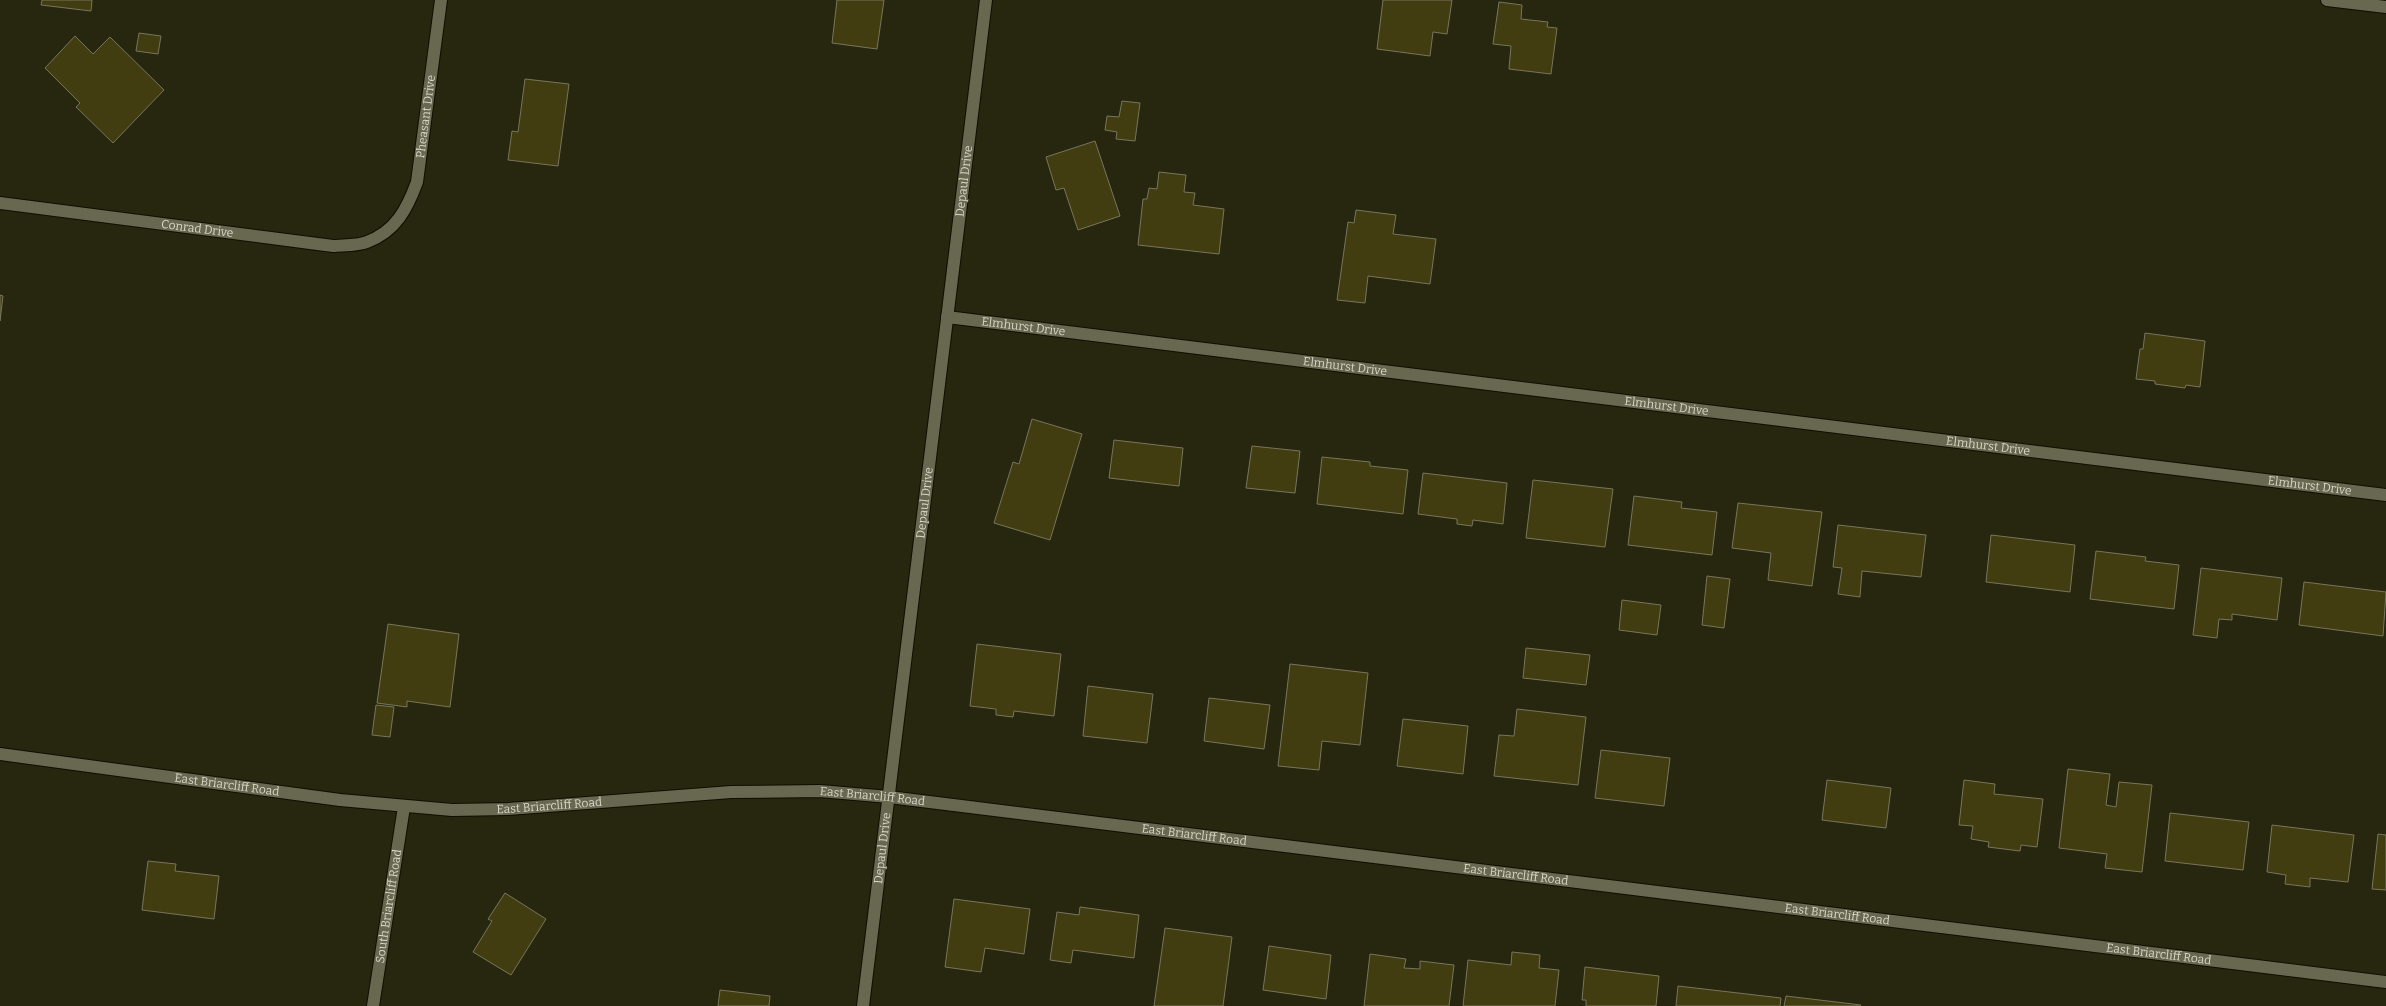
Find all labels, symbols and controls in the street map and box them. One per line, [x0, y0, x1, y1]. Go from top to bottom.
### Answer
street label: Pheasant Drive [413, 74, 438, 159]
street label: Depaul Drive [953, 145, 975, 218]
street label: Conrad Drive [160, 217, 234, 240]
street label: Elmhurst Drive [981, 314, 1066, 339]
street label: Elmhurst Drive [1302, 354, 1388, 378]
street label: Elmhurst Drive [1624, 394, 1709, 418]
street label: Elmhurst Drive [1945, 434, 2031, 458]
street label: Depaul Drive [913, 466, 936, 539]
street label: Elmhurst Drive [2267, 473, 2352, 498]
street label: East Briarcliff Road [174, 771, 280, 799]
street label: East Briarcliff Road [819, 784, 926, 808]
street label: East Briarcliff Road [496, 795, 603, 816]
street label: Depaul Drive [871, 812, 894, 885]
street label: East Briarcliff Road [1141, 821, 1248, 848]
street label: South Briarcliff Road [373, 848, 404, 964]
street label: East Briarcliff Road [1462, 861, 1569, 888]
street label: East Briarcliff Road [1784, 901, 1891, 928]
street label: East Briarcliff Road [2105, 940, 2212, 967]

